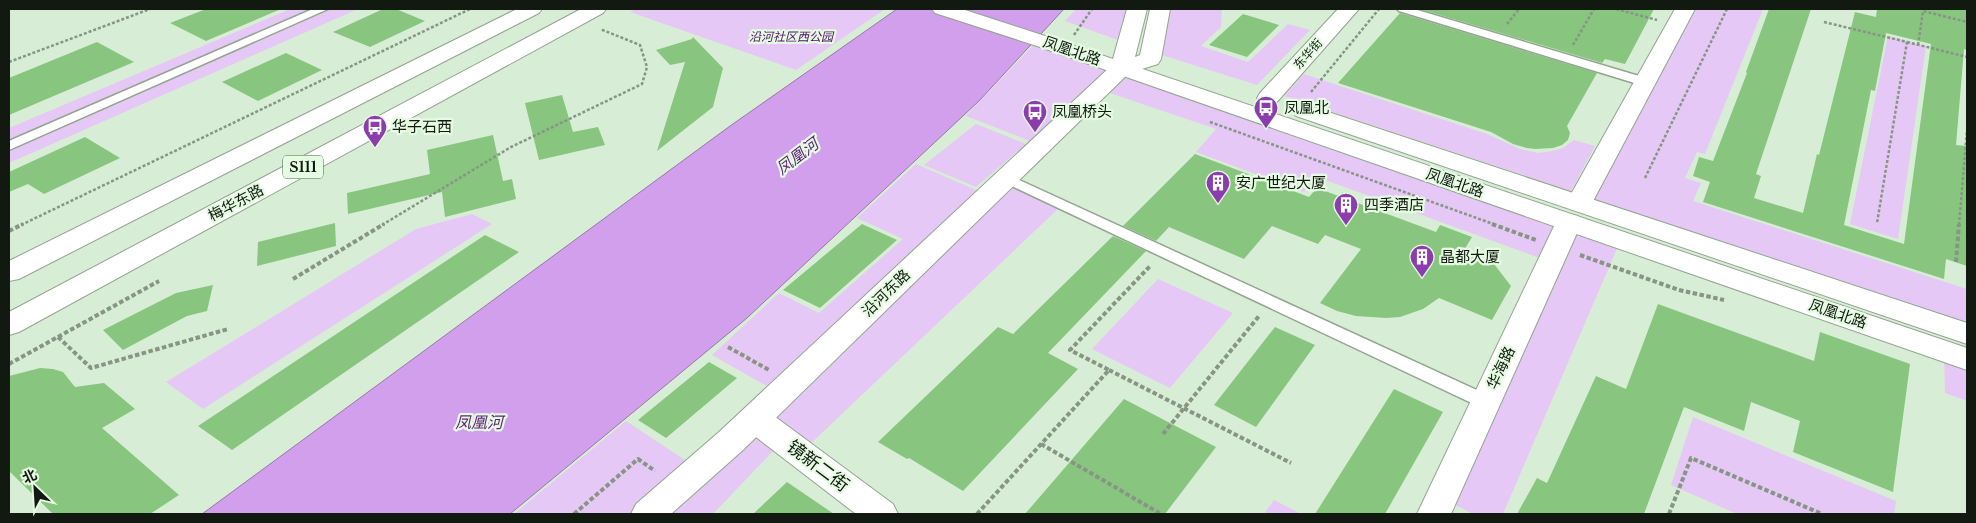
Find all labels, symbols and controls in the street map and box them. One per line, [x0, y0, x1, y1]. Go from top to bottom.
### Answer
park label: 沿河社区西公园 [749, 29, 835, 44]
street label: 凤凰北路 [1041, 32, 1104, 69]
street label: 东华街 [1290, 35, 1325, 72]
bus stop icon: 凤凰北 [1253, 95, 1279, 129]
place label: 凤凰北 [1284, 98, 1329, 117]
bus stop icon: 凤凰桥头 [1022, 99, 1048, 133]
place label: 凤凰桥头 [1052, 102, 1112, 121]
bus stop icon: 华子石西 [362, 114, 388, 148]
place label: 华子石西 [392, 117, 452, 136]
water label: 凤凰河 [772, 132, 825, 178]
road number: S111 [283, 156, 323, 178]
street label: 凤凰北路 [1424, 164, 1487, 201]
building icon: 安广世纪大厦 [1205, 170, 1231, 204]
place label: 安广世纪大厦 [1236, 173, 1326, 192]
street label: 梅华东路 [205, 180, 267, 225]
building icon: 四季酒店 [1333, 192, 1359, 226]
place label: 四季酒店 [1364, 195, 1424, 214]
building icon: 晶都大厦 [1409, 244, 1435, 278]
place label: 晶都大厦 [1440, 247, 1500, 266]
street label: 沿河东路 [857, 265, 914, 320]
street label: 凤凰北路 [1807, 295, 1870, 332]
street label: 华海路 [1482, 343, 1519, 392]
water label: 凤凰河 [455, 412, 506, 432]
street label: 镜新二街 [783, 436, 853, 496]
north arrow [10, 463, 60, 513]
text: 北 [19, 465, 40, 487]

